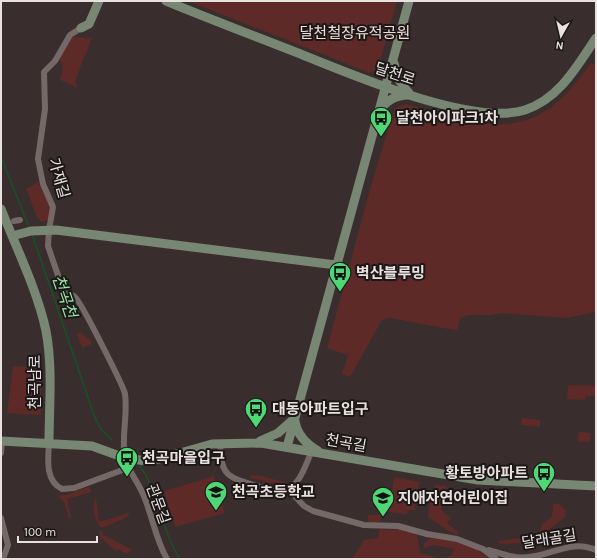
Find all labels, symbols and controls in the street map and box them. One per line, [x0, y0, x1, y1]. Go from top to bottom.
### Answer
north arrow [541, 16, 581, 56]
park label: 달천철장유적공원 [300, 24, 410, 42]
text: N [555, 38, 564, 52]
street label: 달천로 [373, 59, 417, 89]
bus stop icon: 달천아이파크1차 [368, 105, 394, 138]
place label: 달천아이파크1차 [396, 109, 498, 127]
street label: 가재길 [45, 156, 73, 200]
bus stop icon: 벽산블루밍 [327, 260, 353, 293]
place label: 벽산블루밍 [356, 264, 425, 282]
water label: 천곡천 [48, 272, 81, 322]
street label: 천곡남로 [26, 354, 44, 410]
bus stop icon: 대동아파트입구 [243, 396, 269, 429]
place label: 대동아파트입구 [272, 400, 369, 418]
street label: 천곡길 [324, 431, 368, 455]
bus stop icon: 천곡마을입구 [114, 445, 140, 478]
place label: 천곡마을입구 [142, 449, 225, 467]
bus stop icon: 황토방아파트 [531, 460, 557, 493]
place label: 황토방아파트 [445, 464, 528, 482]
school or university icon: 천곡초등학교 [203, 479, 229, 512]
street label: 관문길 [142, 481, 174, 527]
place label: 천곡초등학교 [232, 483, 315, 501]
school or university icon: 지애자연어린이집 [370, 485, 396, 518]
place label: 지애자연어린이집 [398, 489, 508, 507]
scale bar [18, 518, 97, 544]
text: 100 m [24, 525, 56, 539]
street label: 달래골길 [520, 526, 578, 552]

